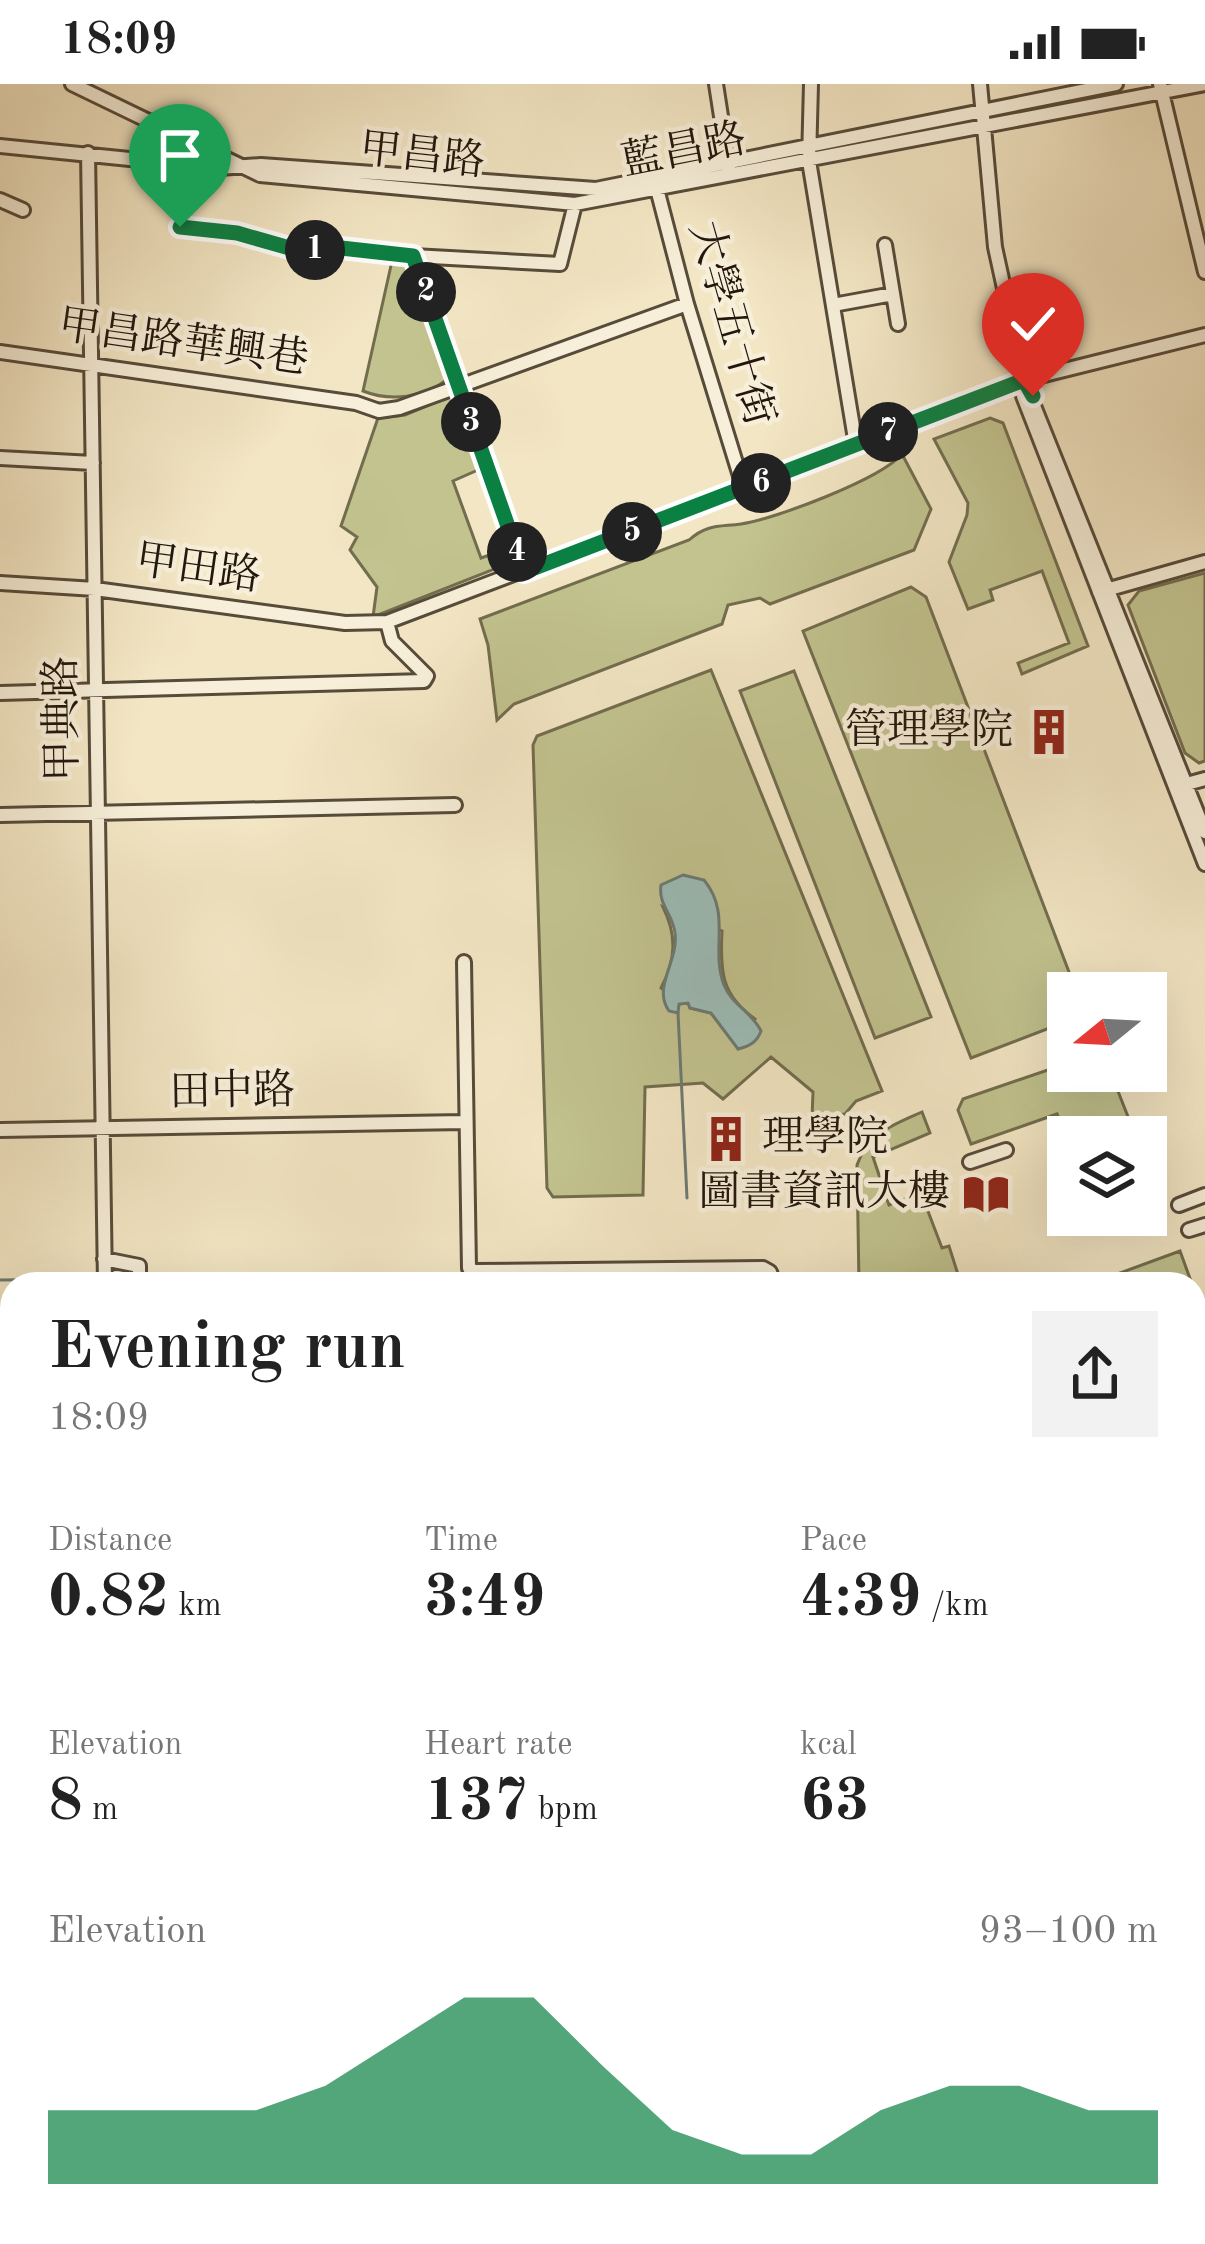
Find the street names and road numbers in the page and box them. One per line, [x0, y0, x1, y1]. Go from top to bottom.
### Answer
street label: 藍昌路 [617, 115, 750, 185]
street label: 甲昌路 [357, 126, 487, 184]
street label: 大學五十街 [681, 216, 783, 431]
street label: 甲昌路華興巷 [55, 302, 311, 382]
street label: 甲田路 [133, 536, 264, 600]
street label: 甲典路 [38, 656, 86, 782]
street label: 田中路 [169, 1067, 295, 1115]

